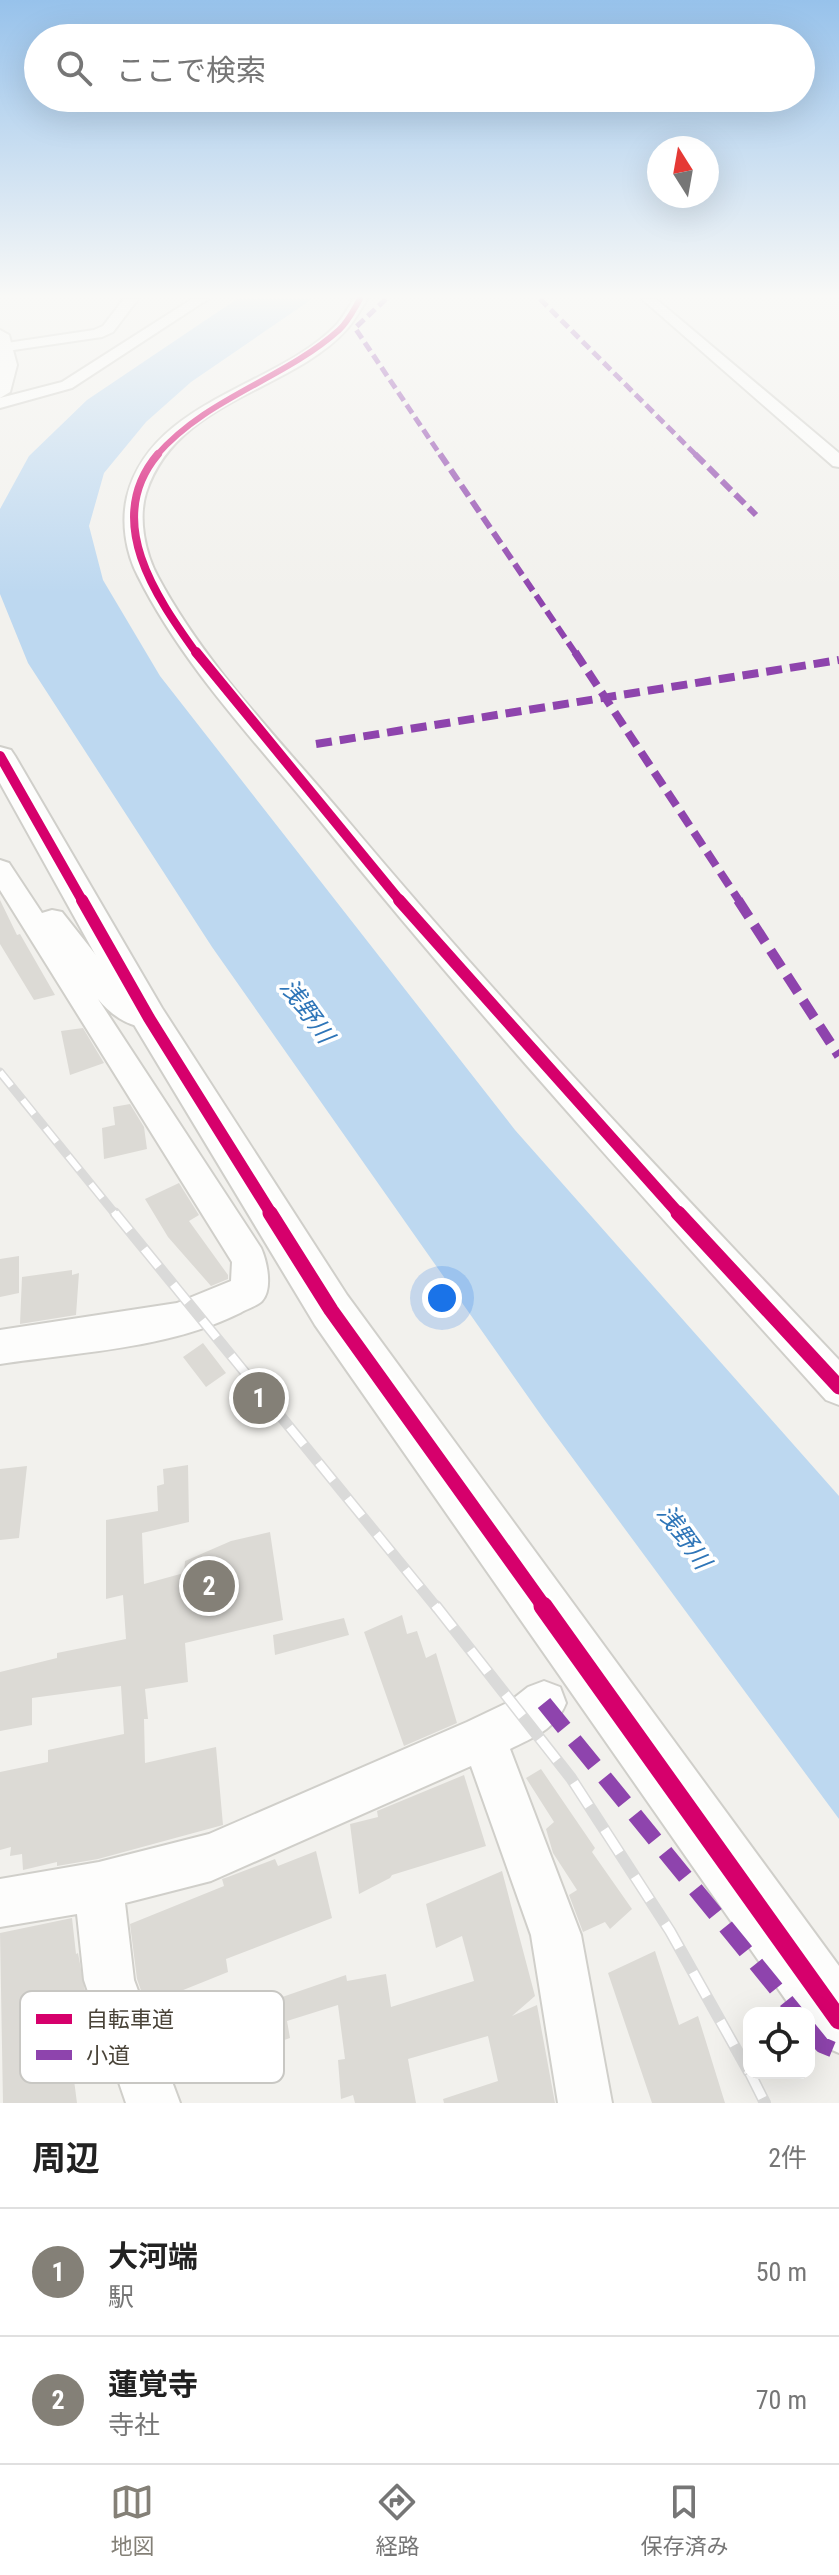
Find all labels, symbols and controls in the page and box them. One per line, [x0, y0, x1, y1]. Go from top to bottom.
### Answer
search box [24, 24, 815, 112]
icon: search [52, 46, 96, 90]
text: ここで検索 [116, 53, 266, 88]
north arrow [647, 136, 719, 208]
water label: 浅野川 [275, 974, 341, 1051]
your location [422, 1278, 462, 1318]
pin: 1 [233, 1368, 285, 1428]
water label: 浅野川 [652, 1500, 718, 1577]
pin: 2 [183, 1556, 235, 1616]
legend [20, 1991, 284, 2083]
text: 自転車道 [86, 2007, 174, 2032]
map controls [743, 2007, 815, 2079]
button: locate [743, 2007, 815, 2079]
text: 小道 [86, 2043, 130, 2068]
text: 周辺 [32, 2138, 100, 2178]
text: 2件 [768, 2143, 807, 2173]
text: 大河端 [108, 2239, 198, 2274]
text: 1 [51, 2257, 65, 2287]
text: 50 m [756, 2257, 807, 2287]
text: 駅 [108, 2282, 134, 2312]
text: 蓮覚寺 [108, 2367, 198, 2402]
text: 2 [51, 2385, 65, 2415]
text: 70 m [756, 2385, 807, 2415]
text: 寺社 [108, 2410, 160, 2440]
tab: 地図 [110, 2480, 155, 2560]
tab: 経路 [375, 2480, 420, 2560]
tab: 保存済み [640, 2480, 729, 2560]

